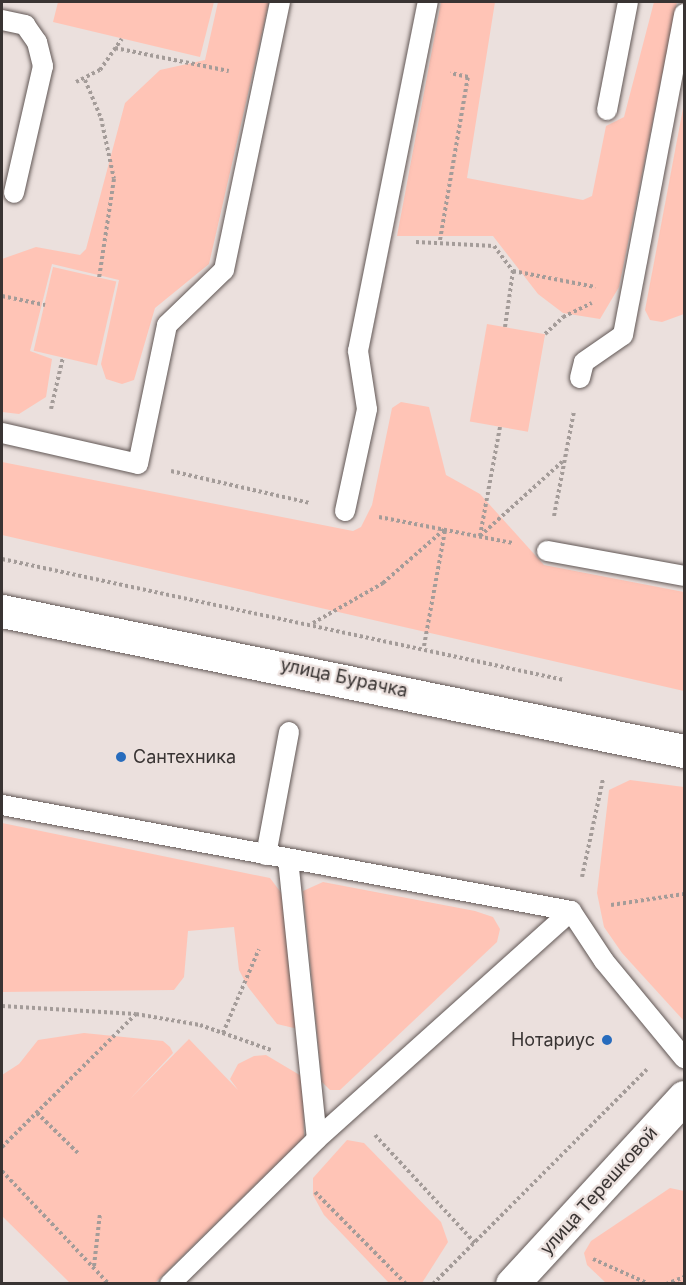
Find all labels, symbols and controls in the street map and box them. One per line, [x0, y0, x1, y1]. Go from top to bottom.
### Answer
street label: улица Бурачка [278, 654, 410, 702]
place label: Сантехника [133, 746, 236, 768]
marker: Сантехника [114, 750, 128, 764]
place label: Нотариус [511, 1029, 595, 1051]
marker: Нотариус [600, 1033, 614, 1047]
street label: улица Терешковой [536, 1122, 662, 1260]

